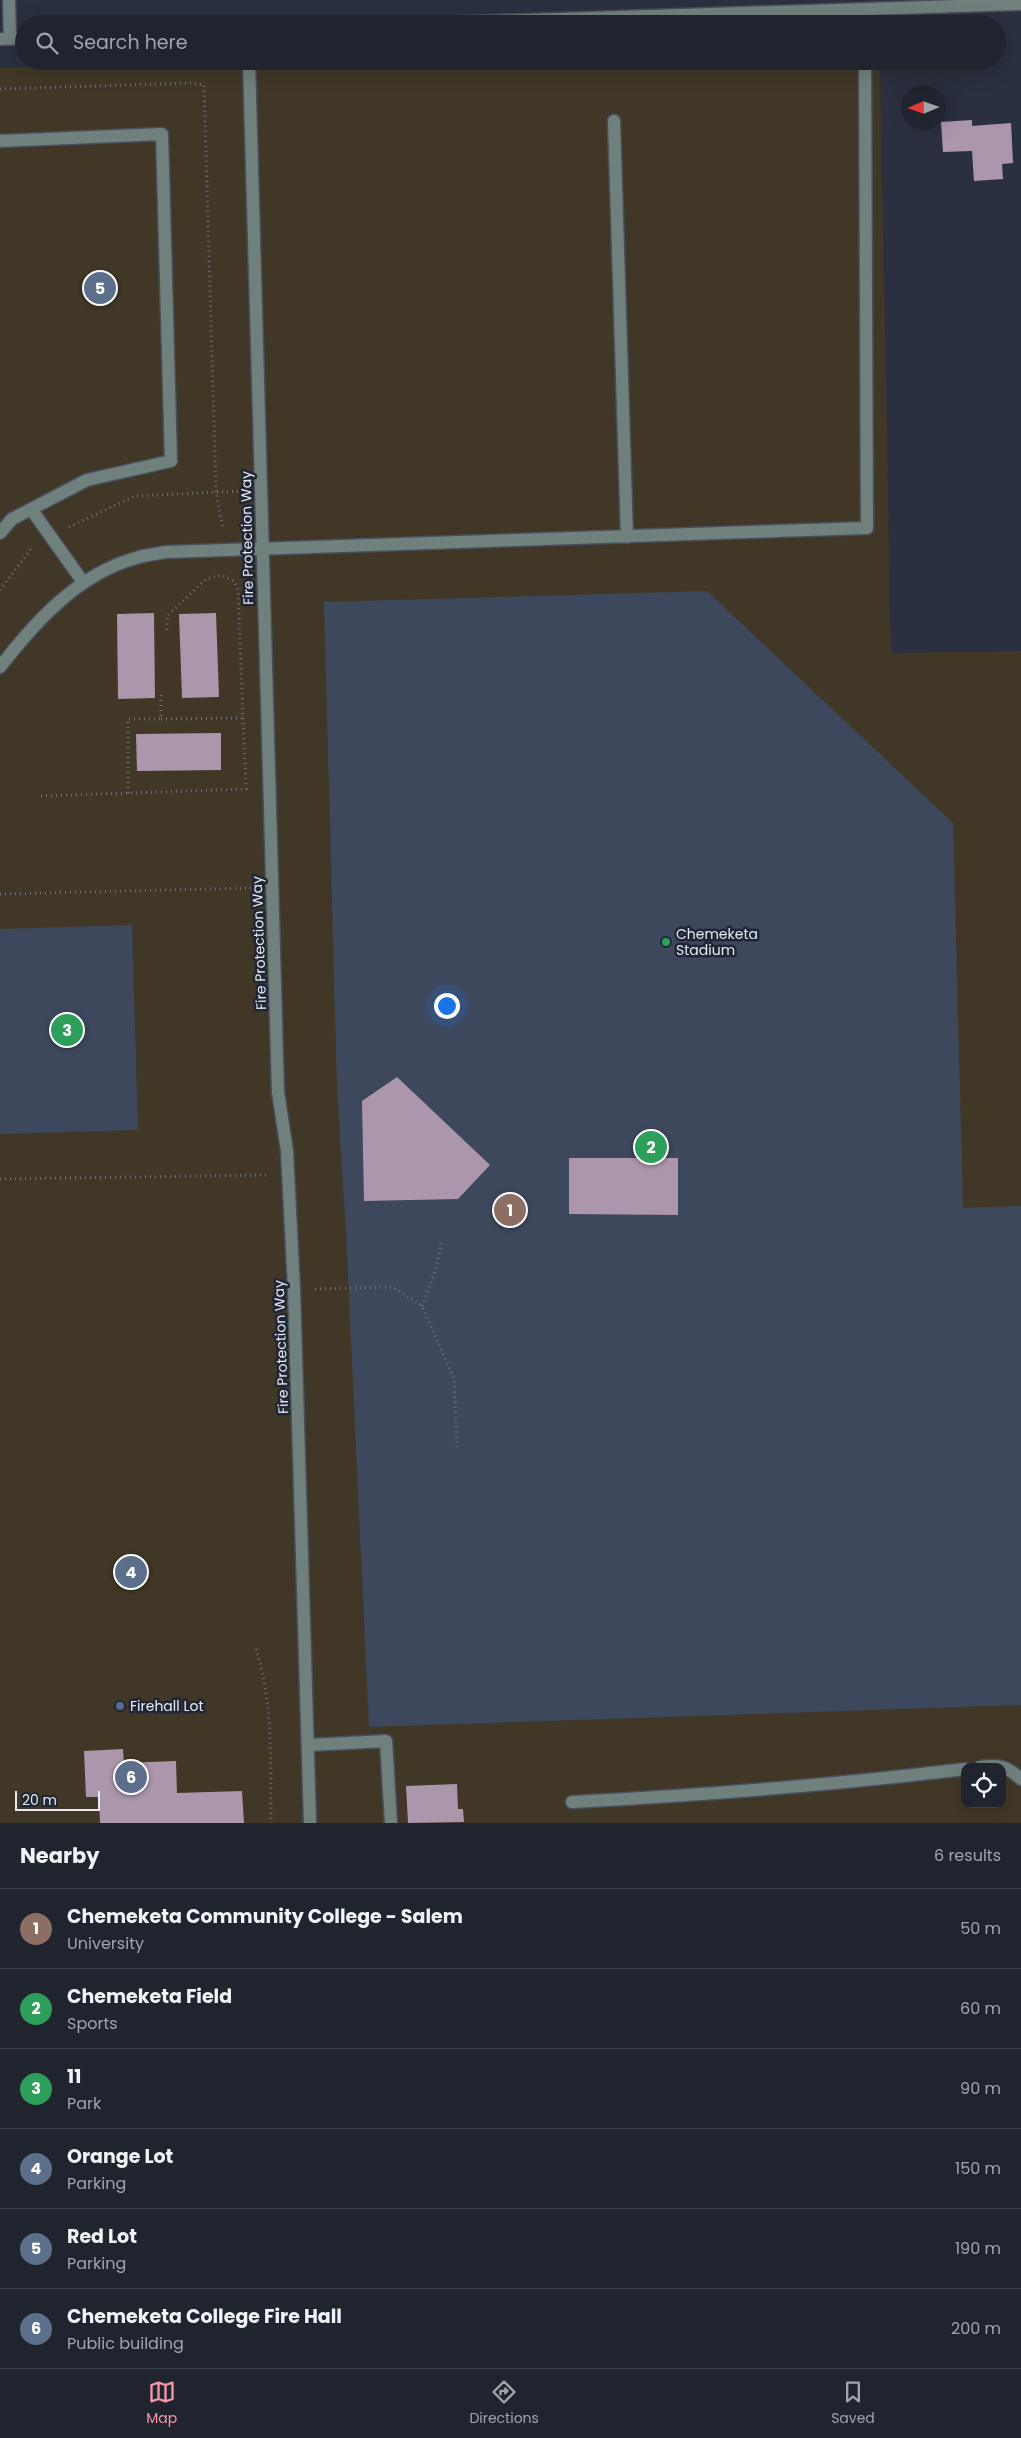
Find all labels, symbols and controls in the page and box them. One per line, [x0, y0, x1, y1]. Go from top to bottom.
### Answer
search box [15, 15, 1006, 70]
icon: search [33, 29, 61, 57]
text: Search here [73, 29, 187, 56]
north arrow [901, 85, 946, 130]
pin: 5 [84, 269, 116, 307]
street label: Fire Protection Way [236, 471, 258, 605]
street label: Fire Protection Way [247, 876, 271, 1010]
place label: Chemeketa Stadium [676, 924, 758, 960]
marker: Chemeketa Stadium [660, 936, 672, 948]
your location [434, 993, 460, 1019]
pin: 3 [51, 1011, 83, 1049]
pin: 2 [635, 1128, 667, 1166]
pin: 1 [494, 1191, 526, 1229]
street label: Fire Protection Way [269, 1280, 293, 1414]
pin: 4 [115, 1553, 147, 1591]
place label: Firehall Lot [130, 1696, 204, 1716]
marker: Firehall Lot [114, 1700, 126, 1712]
pin: 6 [115, 1758, 147, 1796]
map controls [961, 1763, 1006, 1808]
button: locate [961, 1763, 1006, 1808]
scale bar [15, 1788, 100, 1811]
text: 20 m [22, 1790, 57, 1810]
text: Nearby [20, 1841, 100, 1870]
text: 6 results [934, 1844, 1001, 1867]
text: Chemeketa Community College - Salem [67, 1903, 463, 1930]
text: 1 [33, 1917, 39, 1940]
text: 50 m [960, 1917, 1001, 1940]
text: University [67, 1932, 144, 1955]
text: Chemeketa Field [67, 1983, 232, 2010]
text: 2 [31, 1997, 41, 2020]
text: 60 m [960, 1997, 1001, 2020]
text: Sports [67, 2012, 118, 2035]
text: 11 [67, 2063, 81, 2090]
text: 3 [31, 2077, 41, 2100]
text: 90 m [960, 2077, 1001, 2100]
text: Park [67, 2092, 101, 2115]
text: Orange Lot [67, 2143, 173, 2170]
text: 4 [31, 2157, 41, 2180]
text: 150 m [955, 2157, 1001, 2180]
text: Parking [67, 2172, 126, 2195]
text: Red Lot [67, 2223, 137, 2250]
text: 5 [31, 2237, 41, 2260]
text: 190 m [955, 2237, 1001, 2260]
text: Parking [67, 2252, 126, 2275]
text: Chemeketa College Fire Hall [67, 2303, 342, 2330]
text: 6 [31, 2317, 41, 2340]
text: 200 m [951, 2317, 1001, 2340]
text: Public building [67, 2332, 184, 2355]
tab: Map [146, 2378, 177, 2429]
tab: Directions [469, 2378, 539, 2429]
tab: Saved [831, 2378, 875, 2429]

